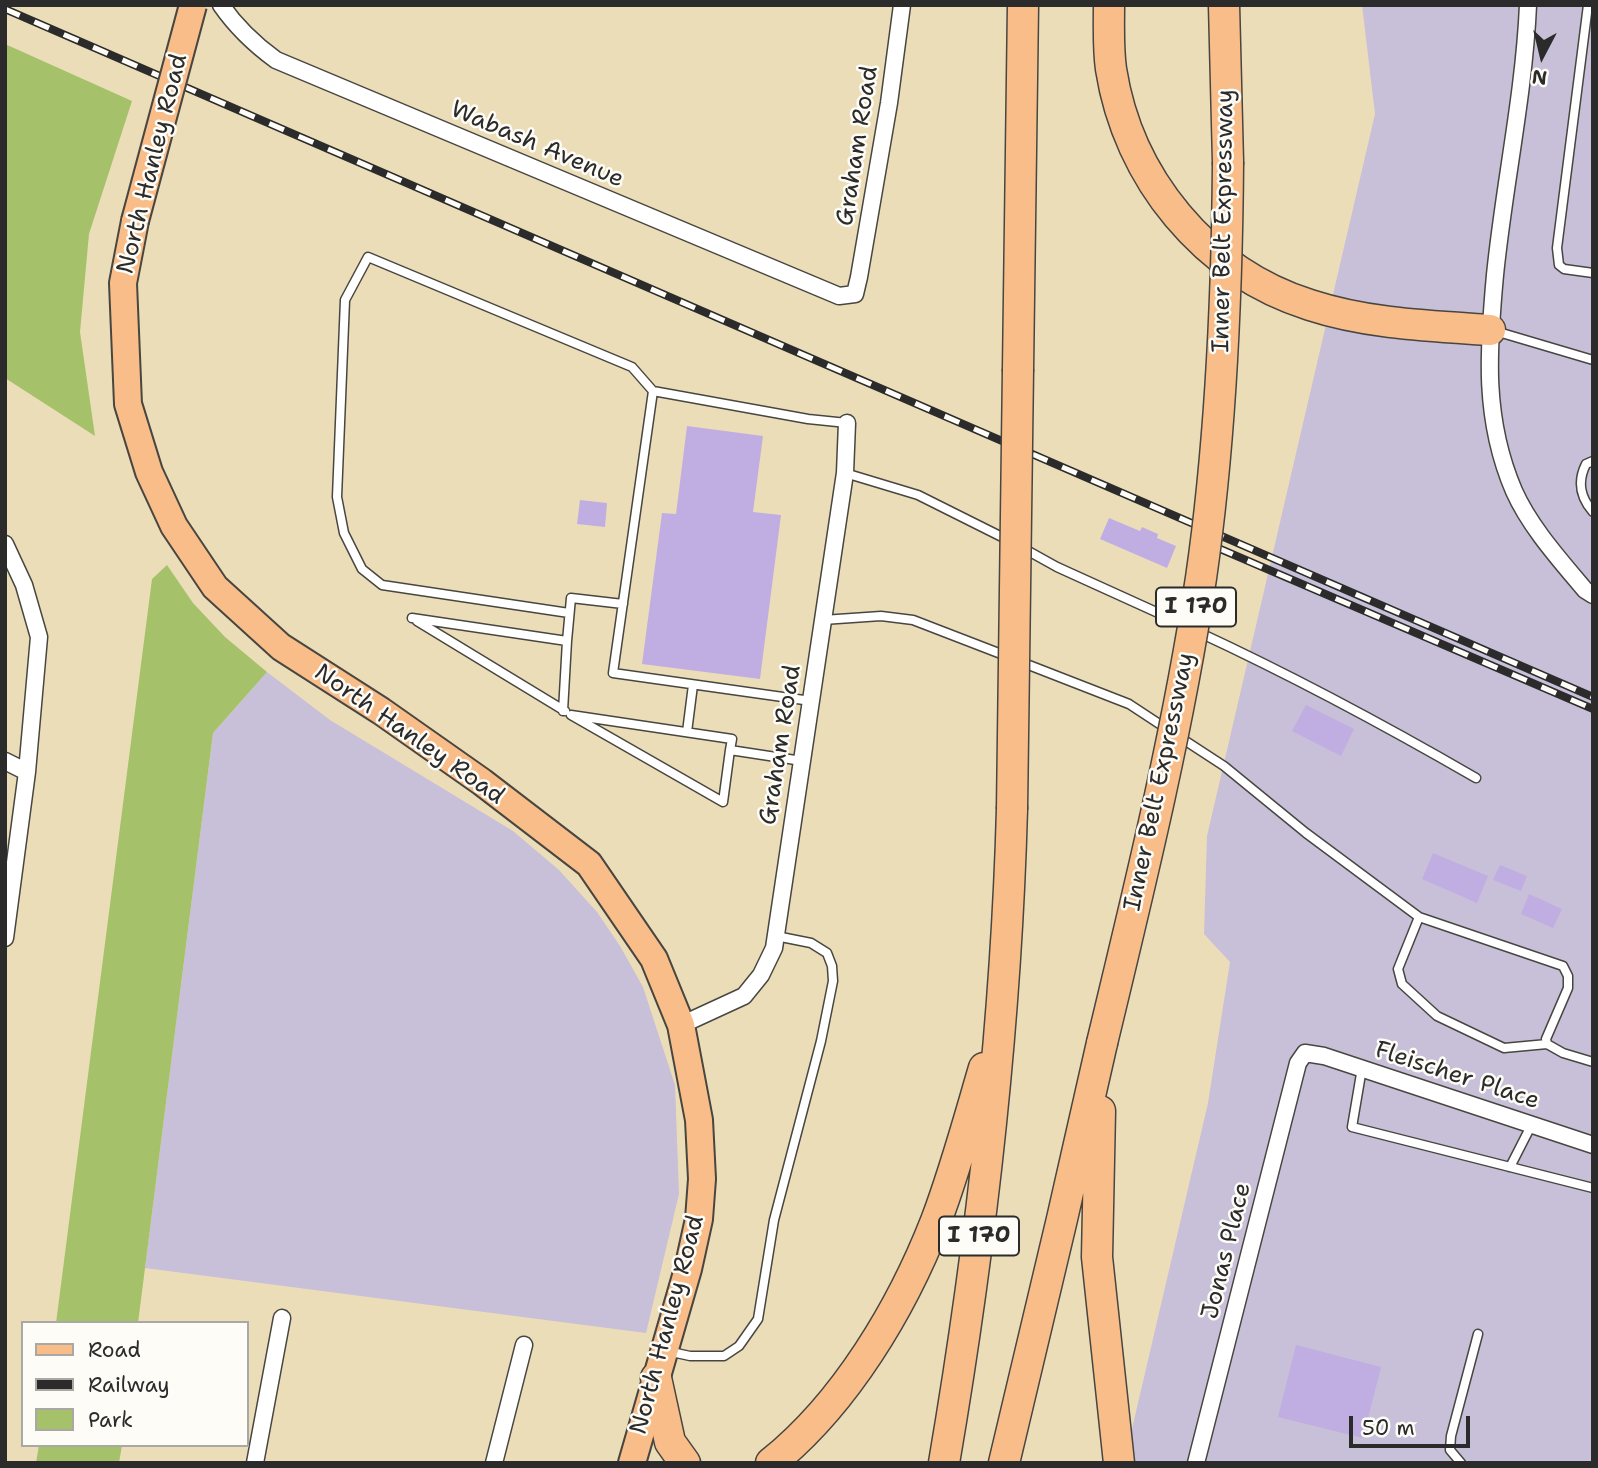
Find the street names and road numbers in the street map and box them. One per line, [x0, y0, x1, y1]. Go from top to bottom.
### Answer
street label: North Hanley Road [112, 51, 194, 277]
street label: Graham Road [831, 64, 885, 228]
street label: Inner Belt Expressway [1207, 89, 1241, 353]
street label: Wabash Avenue [446, 96, 628, 194]
road number: I 170 [1156, 587, 1236, 626]
street label: Inner Belt Expressway [1119, 650, 1201, 914]
street label: North Hanley Road [308, 658, 510, 812]
street label: Graham Road [754, 663, 808, 827]
street label: Fleischer Place [1371, 1036, 1543, 1116]
street label: Jonas Place [1196, 1180, 1258, 1322]
street label: North Hanley Road [625, 1212, 711, 1438]
road number: I 170 [939, 1217, 1019, 1256]

